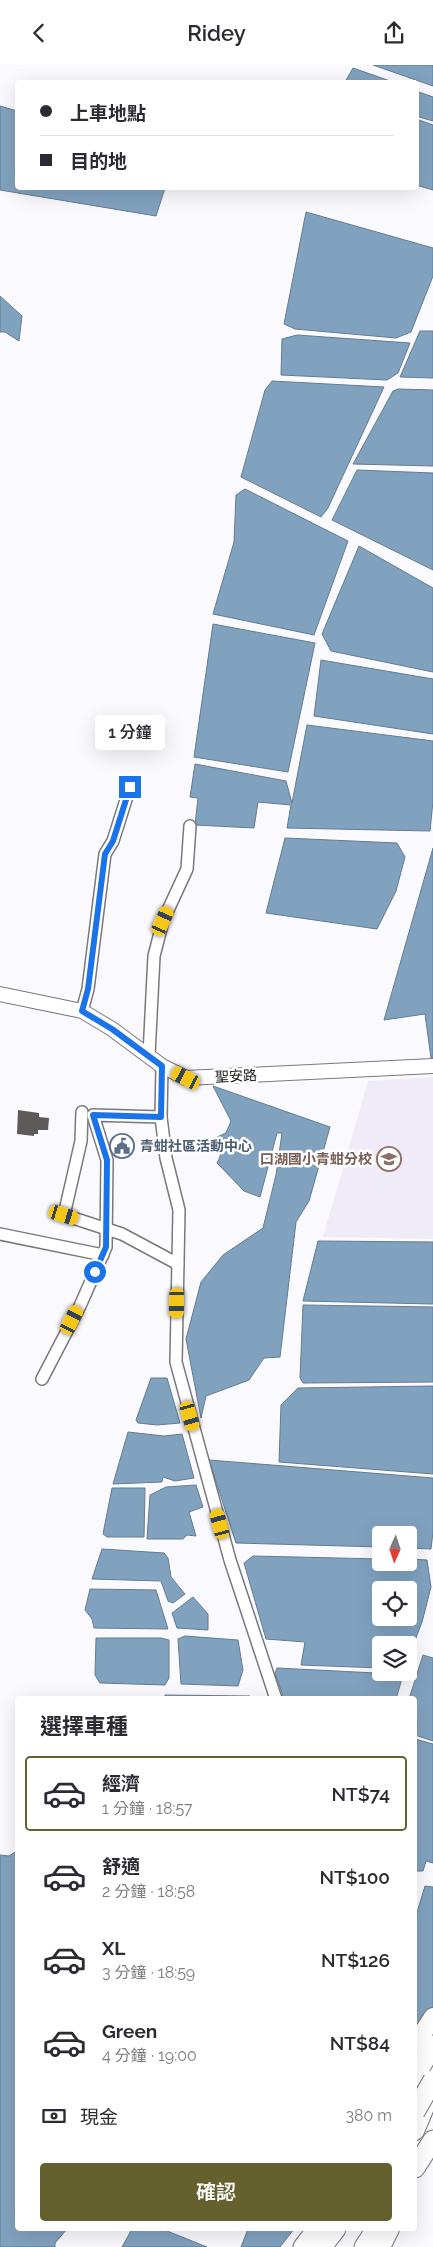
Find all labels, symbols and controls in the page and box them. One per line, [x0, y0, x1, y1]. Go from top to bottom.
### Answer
icon: back [25, 19, 53, 47]
icon: share [380, 19, 408, 47]
text: Ridey [187, 20, 246, 46]
text: 上車地點 [70, 102, 146, 124]
text: 目的地 [70, 150, 127, 172]
callout: 1 分鐘 [95, 715, 165, 749]
text: 1 分鐘 [108, 723, 152, 742]
route end [119, 776, 141, 798]
car [150, 904, 175, 938]
car [169, 1065, 202, 1091]
street label: 聖安路 [215, 1067, 257, 1085]
public building icon: 青蚶社區活動中心 [109, 1133, 135, 1159]
place label: 青蚶社區活動中心 [140, 1138, 252, 1154]
school or university icon: 口湖國小青蚶分校 [376, 1146, 402, 1172]
place label: 口湖國小青蚶分校 [260, 1151, 372, 1167]
car [47, 1203, 80, 1227]
route start [84, 1261, 106, 1283]
car [169, 1288, 184, 1318]
car [58, 1303, 85, 1337]
car [178, 1400, 201, 1432]
car [208, 1508, 231, 1540]
north arrow [372, 1526, 418, 1571]
map controls [372, 1526, 417, 1681]
button: locate [372, 1581, 417, 1626]
button: layers [372, 1636, 417, 1681]
text: 選擇車種 [40, 1713, 128, 1739]
icon: car [42, 1771, 87, 1816]
text: 經濟 [102, 1772, 140, 1794]
text: NT$74 [331, 1783, 390, 1805]
text: 1 分鐘 · 18:57 [102, 1799, 193, 1818]
icon: car [42, 1854, 87, 1899]
text: 舒適 [102, 1855, 140, 1877]
text: NT$100 [320, 1866, 390, 1888]
text: 2 分鐘 · 18:58 [102, 1882, 195, 1901]
icon: car [42, 1937, 87, 1982]
text: XL [102, 1937, 125, 1959]
text: NT$126 [321, 1949, 390, 1971]
text: 3 分鐘 · 18:59 [102, 1963, 195, 1982]
icon: car [42, 2020, 87, 2065]
text: Green [102, 2020, 157, 2042]
text: NT$84 [330, 2032, 390, 2054]
text: 4 分鐘 · 19:00 [102, 2046, 197, 2065]
icon: cash [40, 2102, 68, 2130]
text: 現金 [80, 2106, 118, 2128]
text: 380 m [345, 2106, 392, 2125]
button: 確認 [40, 2163, 392, 2221]

